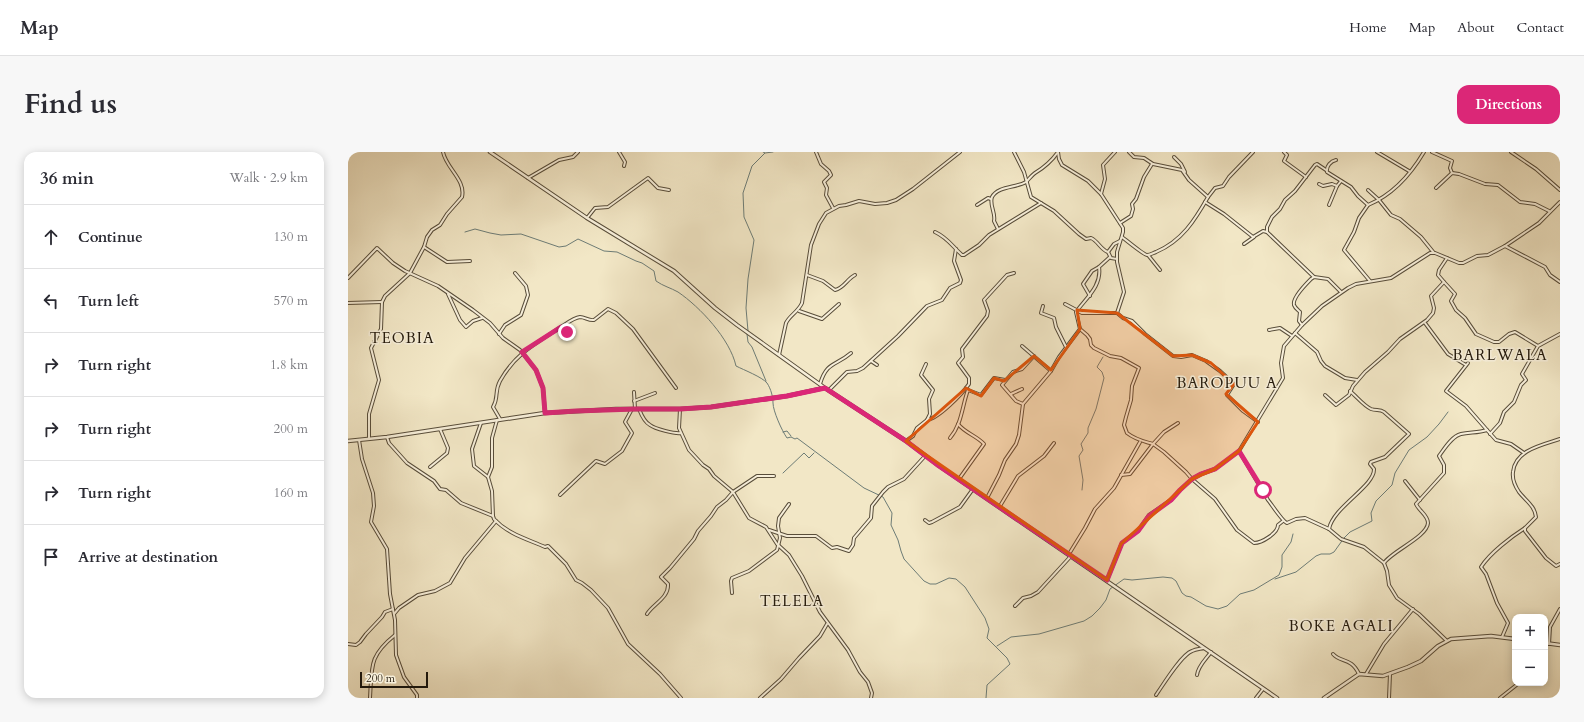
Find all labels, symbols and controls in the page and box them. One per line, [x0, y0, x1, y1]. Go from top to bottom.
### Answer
text: Map [20, 15, 59, 41]
text: Home [1349, 18, 1387, 37]
text: Map [1409, 18, 1435, 37]
text: About [1457, 18, 1494, 37]
text: Contact [1516, 18, 1564, 37]
text: Find us [24, 85, 117, 123]
button: Directions [1457, 85, 1560, 124]
text: 36 min [40, 167, 94, 190]
text: Walk · 2.9 km [229, 169, 308, 187]
icon: ahead [40, 226, 62, 248]
text: Continue [78, 227, 143, 247]
text: 130 m [274, 228, 308, 246]
icon: left [40, 290, 62, 312]
text: Turn left [78, 291, 139, 311]
text: 570 m [274, 292, 308, 310]
route end [558, 323, 576, 341]
district label: TEOBIA [369, 328, 435, 348]
district label: BARLWALA [1452, 345, 1548, 365]
icon: right [40, 354, 62, 376]
text: Turn right [78, 355, 151, 375]
text: 1.8 km [270, 356, 308, 374]
district label: BAROPUU A [1176, 373, 1278, 393]
icon: right [40, 418, 62, 440]
text: Turn right [78, 419, 151, 439]
text: 200 m [274, 420, 308, 438]
route start [1254, 481, 1272, 499]
icon: right [40, 482, 62, 504]
text: Turn right [78, 483, 151, 503]
text: 160 m [274, 484, 308, 502]
icon: arrive [40, 546, 62, 568]
text: Arrive at destination [78, 547, 218, 567]
district label: TELELA [760, 591, 824, 611]
map controls [1512, 614, 1548, 686]
button: + [1512, 614, 1548, 650]
district label: BOKE AGALI [1288, 616, 1394, 636]
button: − [1512, 650, 1548, 686]
scale bar [360, 670, 428, 689]
text: 200 m [366, 671, 395, 686]

